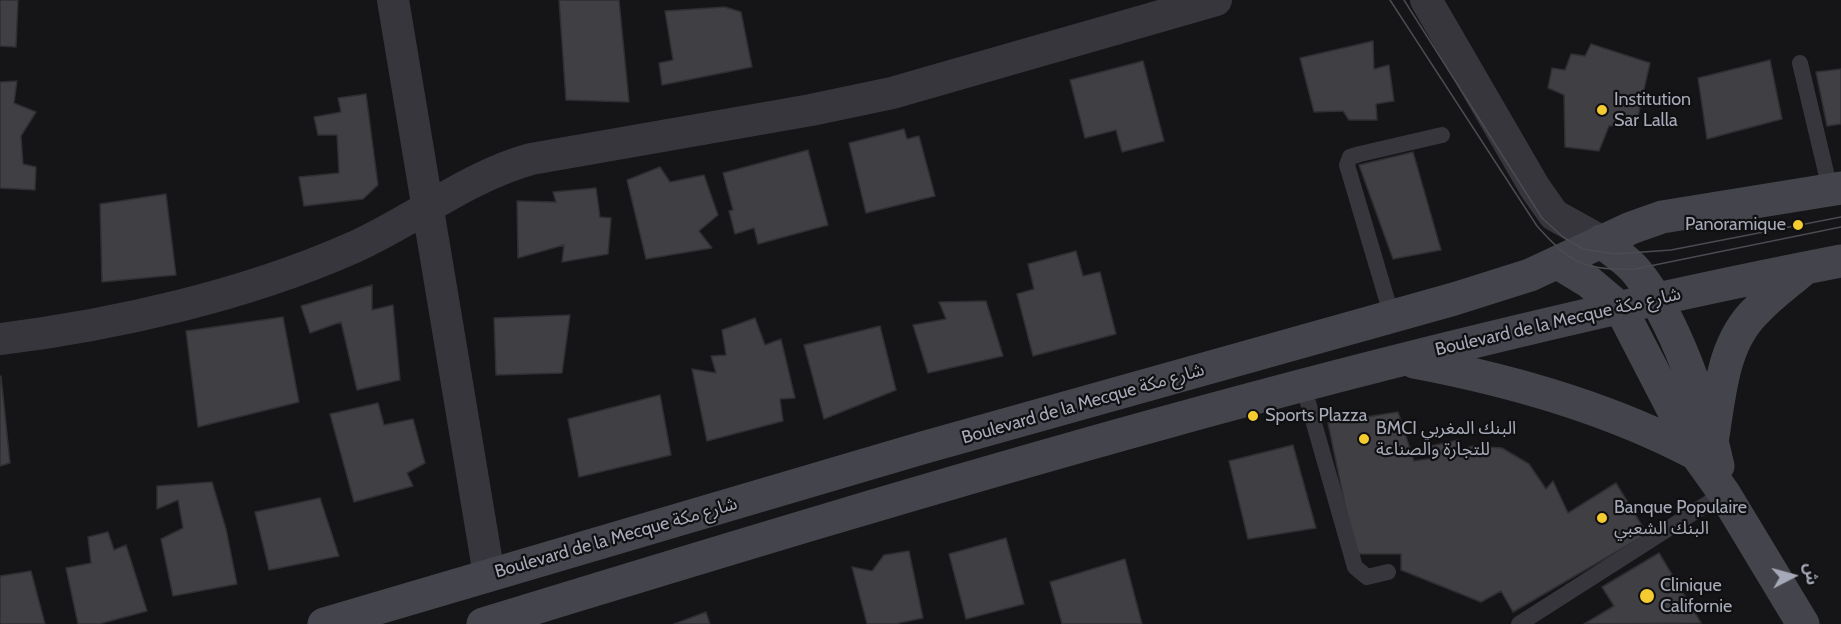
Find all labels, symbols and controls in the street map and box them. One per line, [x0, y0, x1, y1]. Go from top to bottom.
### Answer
place label: Institution Sar Lalla [1614, 89, 1691, 132]
marker: Institution Sar Lalla [1595, 103, 1609, 117]
place label: Panoramique [1685, 214, 1786, 236]
marker: Panoramique [1791, 218, 1805, 232]
street label: Boulevard de la Mecque شارع مكة [1433, 283, 1683, 361]
street label: Boulevard de la Mecque شارع مكة [959, 359, 1207, 449]
place label: Sports Plazza [1265, 405, 1367, 427]
marker: Sports Plazza [1246, 409, 1260, 423]
place label: BMCI البنك المغربي للتجارة والصناعة [1376, 418, 1516, 460]
marker: BMCI البنك المغربي للتجارة والصناعة [1357, 432, 1371, 446]
street label: Boulevard de la Mecque شارع مكة [492, 493, 740, 583]
place label: Banque Populaire البنك الشعبي [1614, 497, 1747, 540]
marker: Banque Populaire البنك الشعبي [1595, 511, 1609, 525]
north arrow [1763, 546, 1823, 606]
text: ش [1801, 562, 1822, 586]
place label: Clinique Californie [1660, 575, 1732, 618]
marker: Clinique Californie [1638, 587, 1656, 605]

